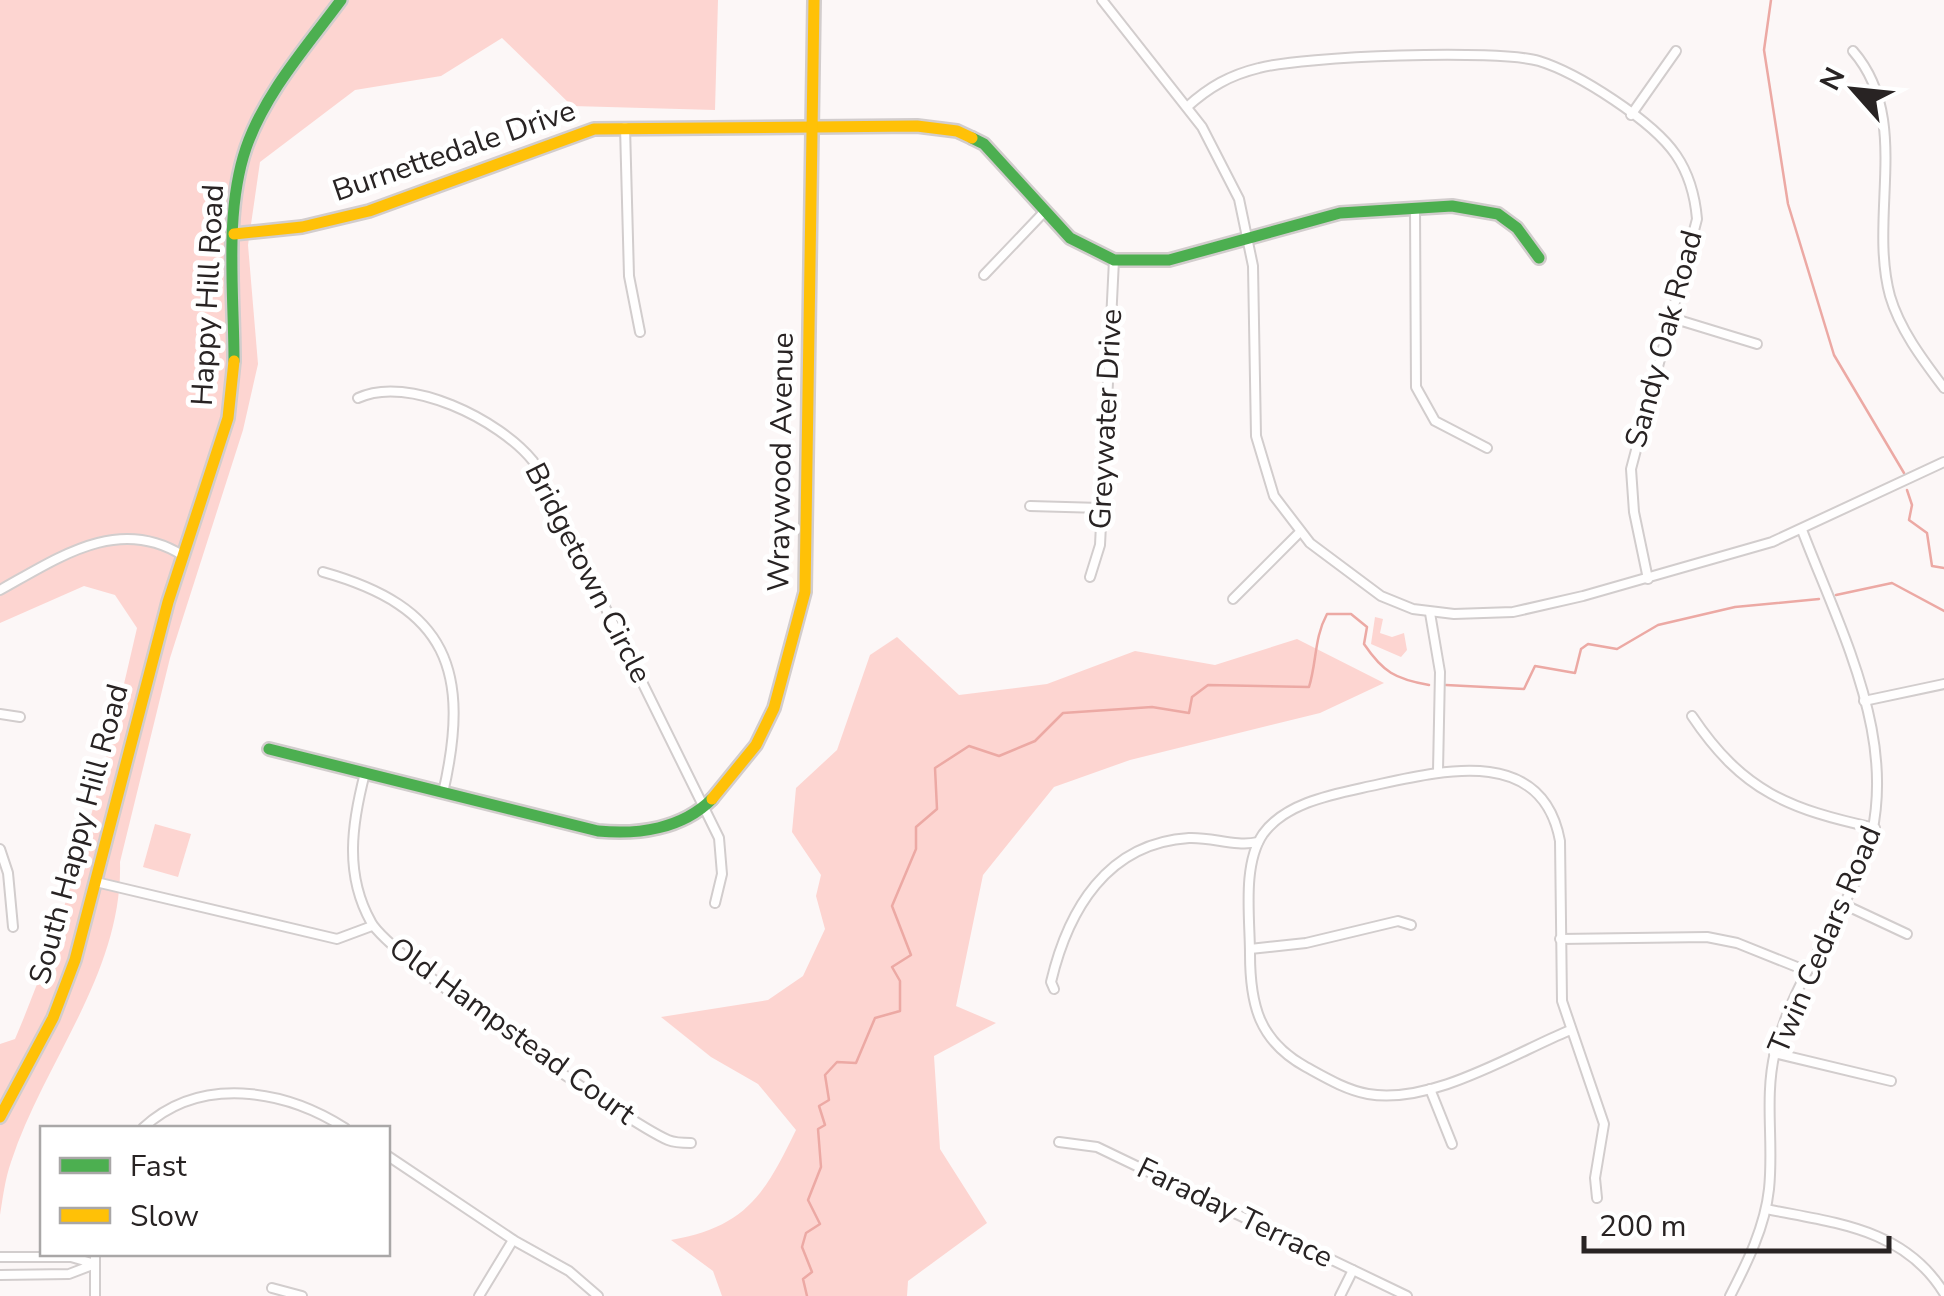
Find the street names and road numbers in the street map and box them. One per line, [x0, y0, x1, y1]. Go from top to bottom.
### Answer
street label: Burnettedale Drive [327, 90, 581, 212]
street label: Happy Hill Road [182, 183, 234, 407]
street label: Sandy Oak Road [1615, 226, 1713, 452]
street label: Greywater Drive [1080, 308, 1132, 530]
street label: Wraywood Avenue [758, 332, 804, 592]
street label: Bridgetown Circle [515, 456, 661, 690]
street label: South Happy Hill Road [19, 680, 139, 988]
street label: Twin Cedars Road [1758, 820, 1892, 1060]
street label: Old Hampstead Court [381, 928, 644, 1135]
street label: Faraday Terrace [1130, 1148, 1340, 1278]

